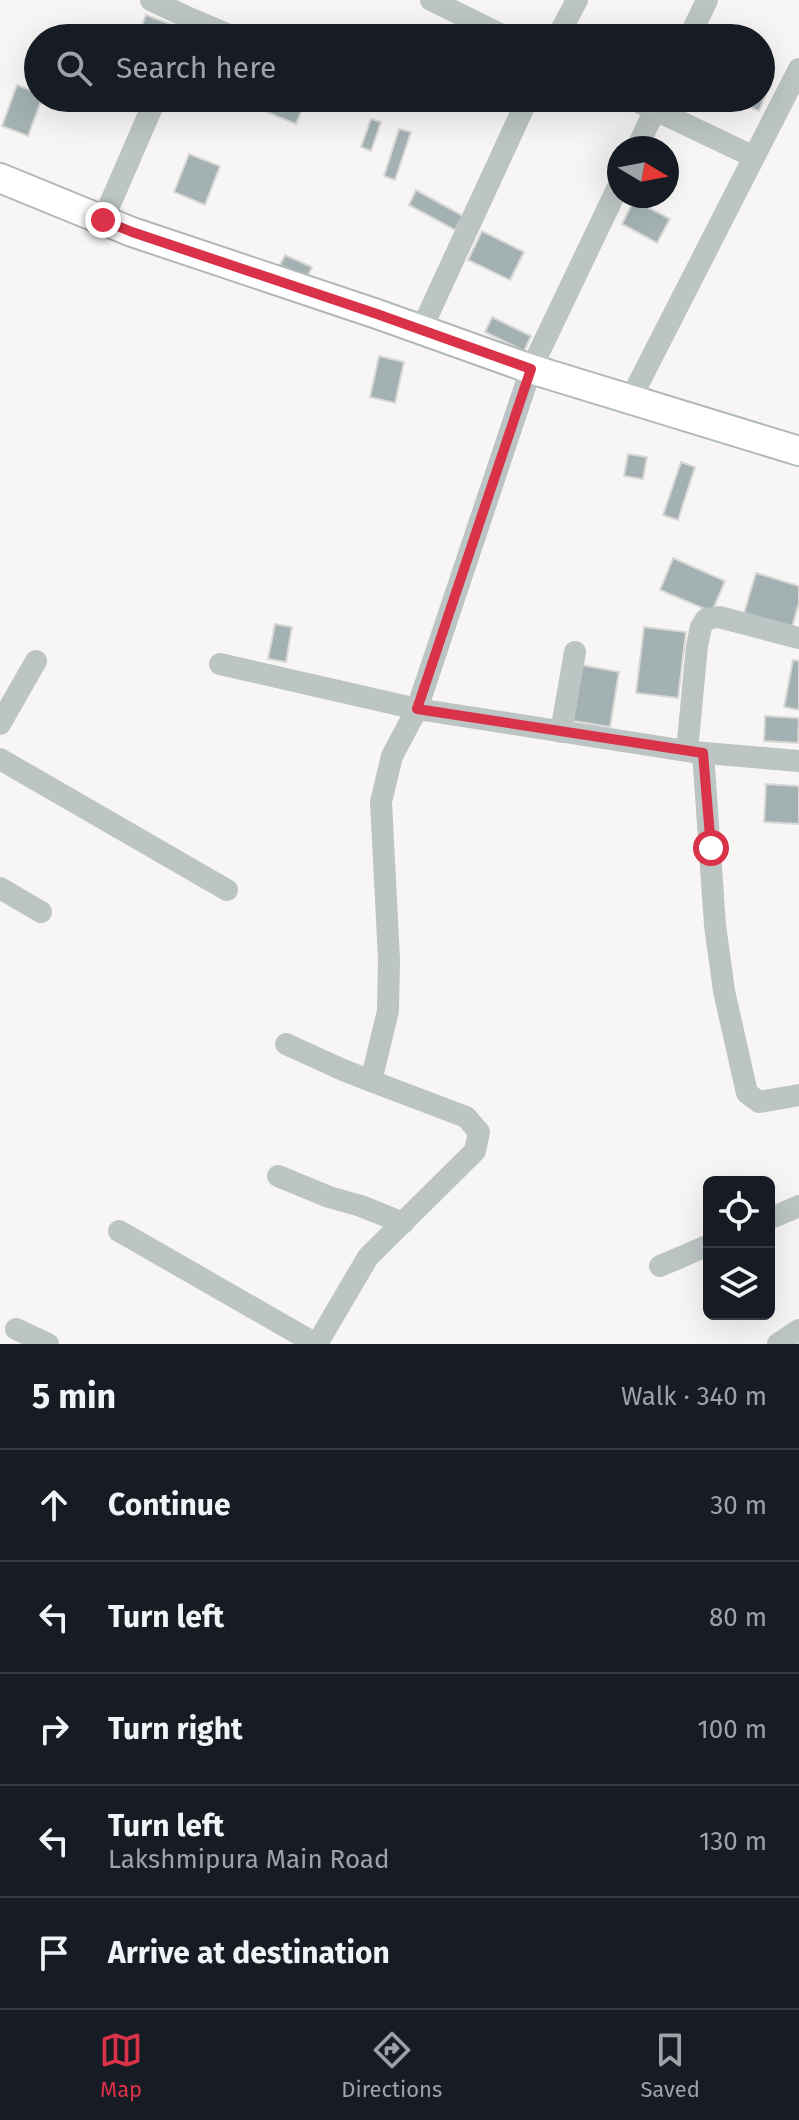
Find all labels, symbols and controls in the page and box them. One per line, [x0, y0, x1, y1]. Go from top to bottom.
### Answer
search box [24, 24, 775, 112]
icon: search [52, 46, 96, 90]
text: Search here [116, 50, 276, 86]
north arrow [607, 136, 679, 208]
route end [85, 202, 121, 238]
route start [693, 830, 729, 866]
map controls [703, 1176, 775, 1320]
button: locate [703, 1176, 775, 1248]
button: layers [703, 1248, 775, 1320]
text: 5 min [32, 1376, 116, 1417]
text: Walk · 340 m [621, 1381, 767, 1412]
icon: ahead [32, 1483, 76, 1527]
text: Continue [108, 1487, 231, 1523]
text: 30 m [710, 1490, 767, 1521]
icon: left [32, 1595, 76, 1639]
text: Turn left [108, 1599, 224, 1635]
text: 80 m [709, 1602, 767, 1633]
icon: right [32, 1707, 76, 1751]
text: Turn right [108, 1711, 243, 1747]
text: 100 m [698, 1714, 767, 1745]
text: Turn left [108, 1808, 224, 1844]
icon: left [32, 1819, 76, 1863]
text: 130 m [699, 1826, 767, 1857]
text: Lakshmipura Main Road [108, 1844, 390, 1875]
icon: arrive [32, 1931, 76, 1975]
text: Arrive at destination [108, 1935, 390, 1971]
tab: Map [99, 2028, 143, 2103]
tab: Directions [341, 2028, 442, 2103]
tab: Saved [640, 2028, 700, 2103]

